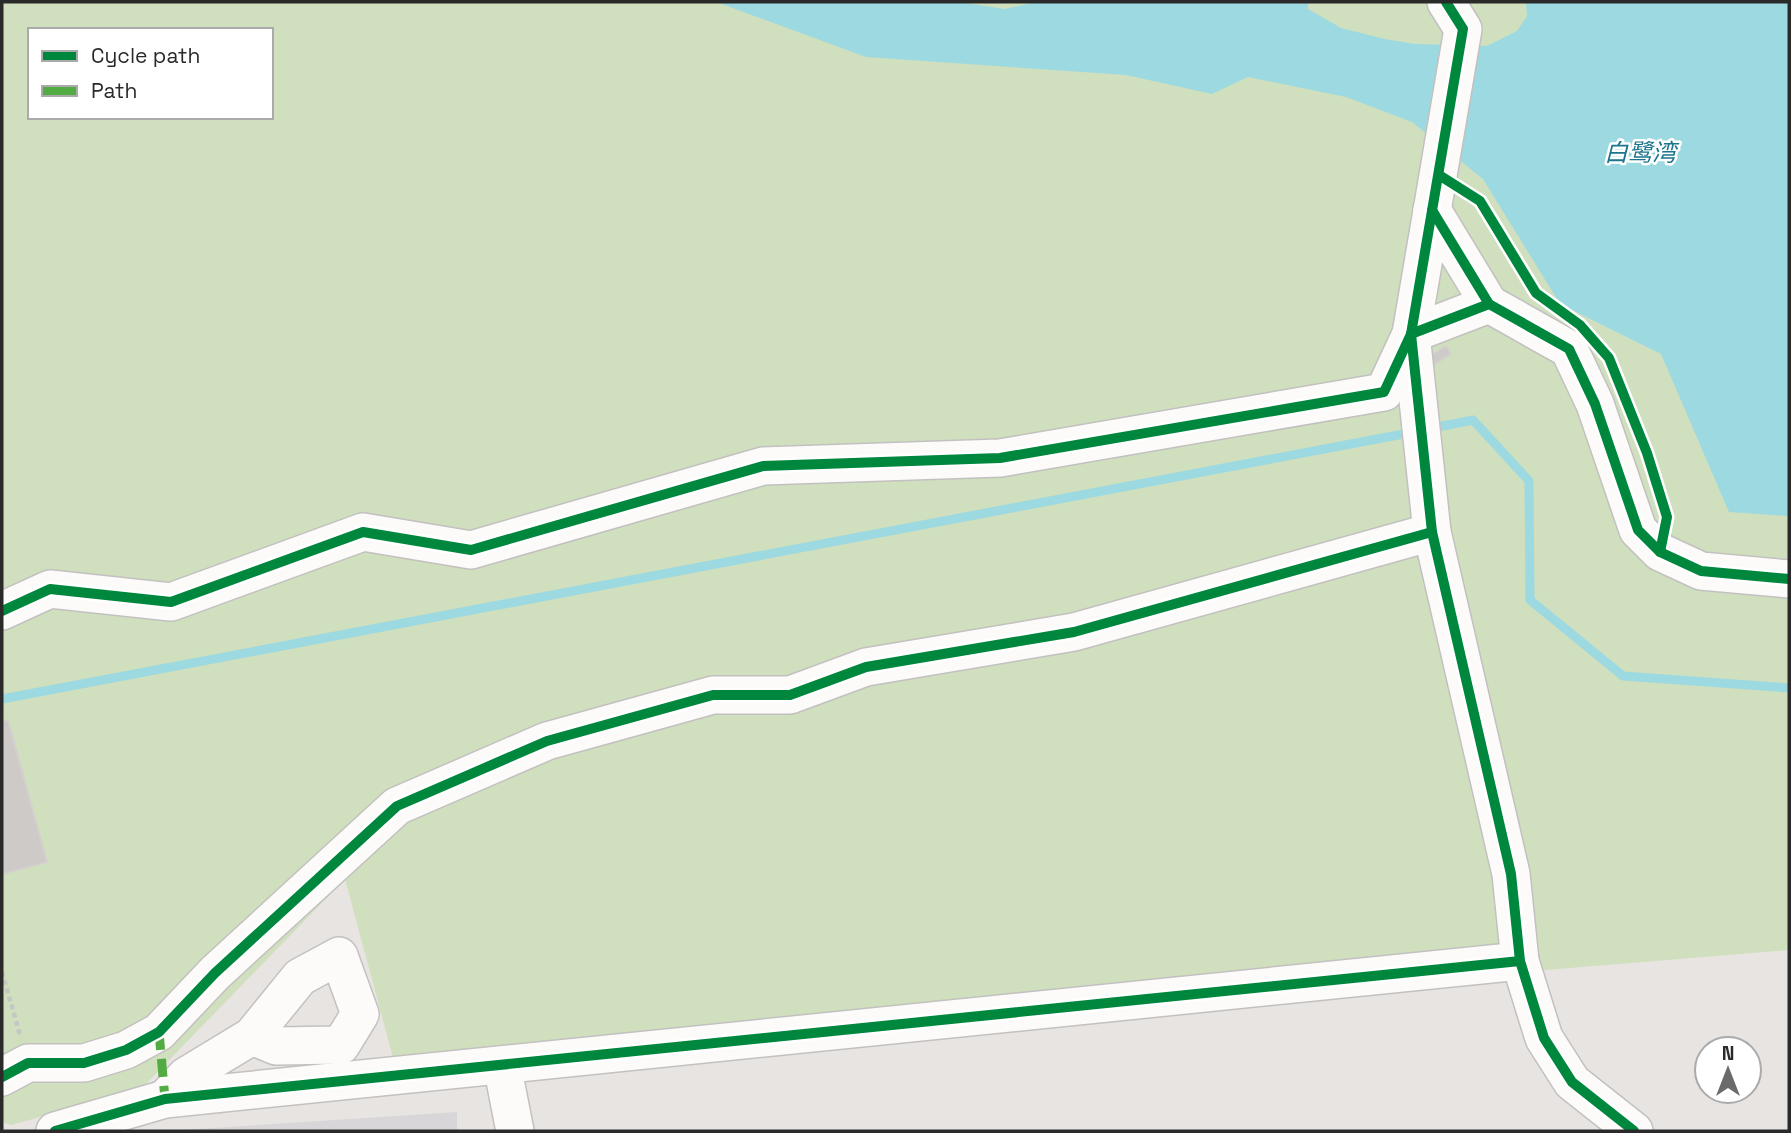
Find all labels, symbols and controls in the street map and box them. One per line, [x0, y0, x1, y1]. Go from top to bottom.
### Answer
legend [28, 28, 273, 119]
text: Cycle path [91, 42, 200, 69]
text: Path [91, 77, 137, 104]
water label: 白鹭湾 [1604, 137, 1680, 168]
north arrow [1693, 1035, 1763, 1105]
text: N [1722, 1041, 1734, 1066]

